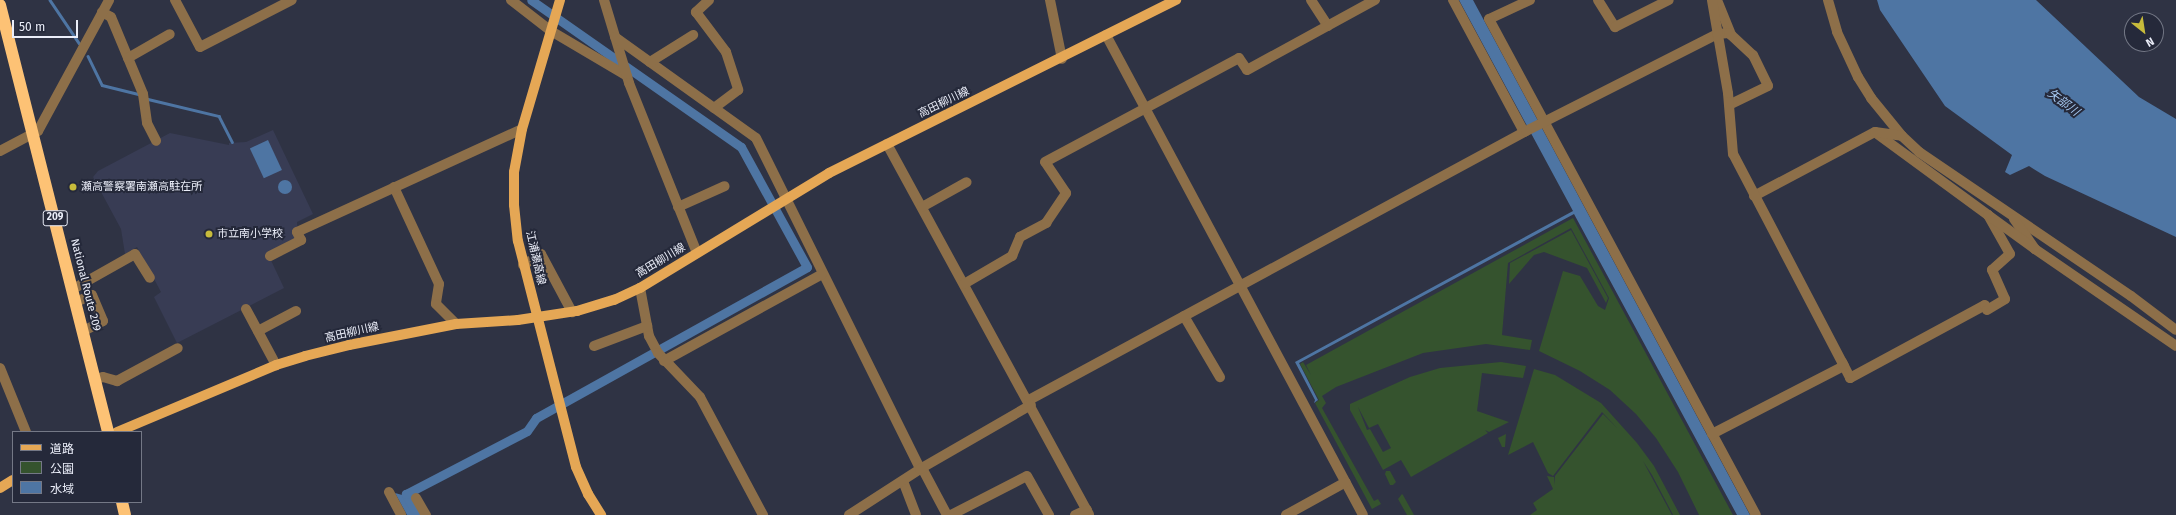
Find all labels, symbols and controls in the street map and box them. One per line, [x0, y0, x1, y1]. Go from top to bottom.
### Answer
scale bar [14, 12, 80, 38]
north arrow [2124, 12, 2164, 52]
text: 50 m [19, 20, 45, 34]
text: N [2143, 35, 2156, 49]
street label: 高田柳川線 [916, 85, 972, 121]
water label: 矢部川 [2044, 86, 2082, 120]
place label: 瀬高警察署南瀬高駐在所 [81, 180, 202, 194]
marker: 瀬高警察署南瀬高駐在所 [68, 182, 78, 192]
road number: 209 [42, 210, 68, 226]
place label: 市立南小学校 [217, 227, 283, 241]
marker: 市立南小学校 [204, 229, 214, 239]
street label: 江浦瀬高線 [522, 230, 548, 286]
street label: National Route 209 [67, 237, 103, 333]
street label: 高田柳川線 [634, 241, 688, 281]
street label: 高田柳川線 [324, 320, 380, 346]
legend [12, 431, 142, 503]
text: 道路 [50, 442, 74, 456]
text: 公園 [50, 462, 74, 476]
text: 水域 [50, 482, 74, 496]

